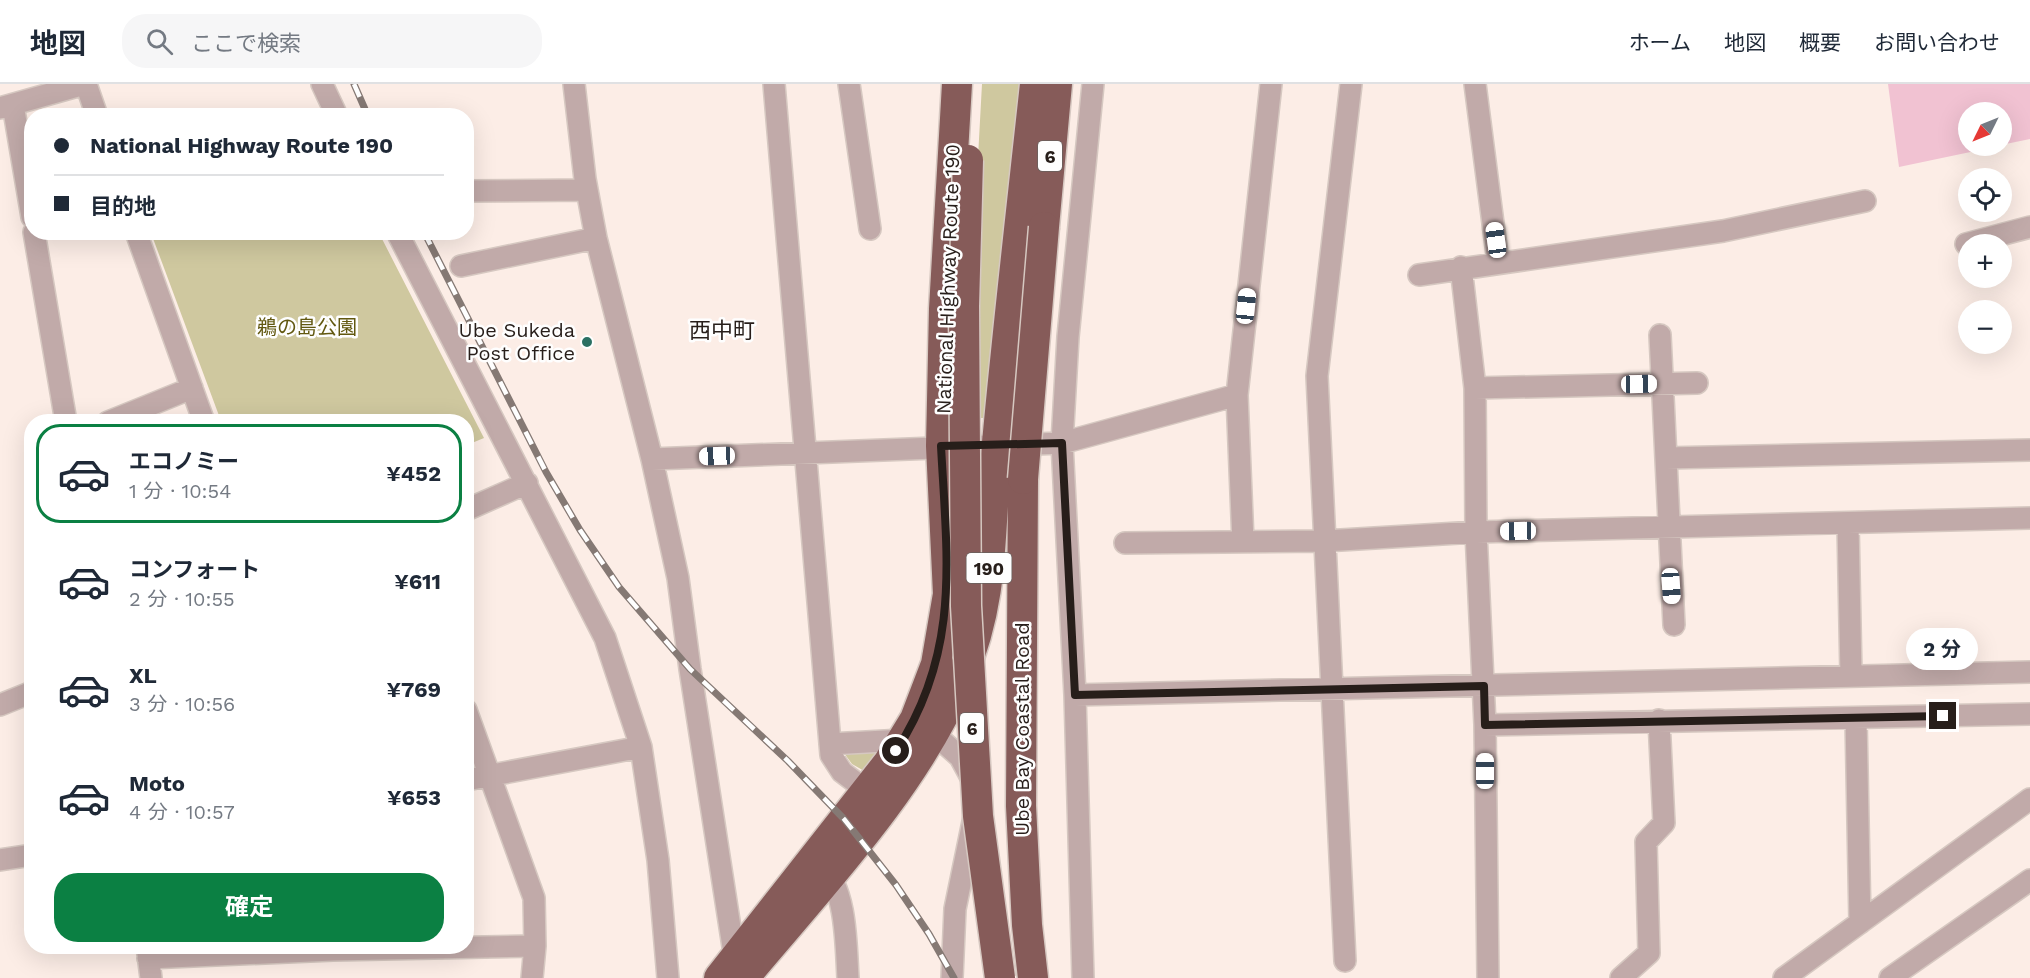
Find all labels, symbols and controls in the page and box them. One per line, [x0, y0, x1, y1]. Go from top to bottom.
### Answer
search box [122, 14, 542, 68]
icon: search [143, 25, 176, 58]
text: 地図 [30, 27, 86, 60]
text: ホーム [1629, 30, 1691, 55]
text: 地図 [1724, 30, 1766, 55]
text: 概要 [1799, 30, 1841, 55]
text: お問い合わせ [1874, 30, 2000, 55]
text: ここで検索 [191, 31, 301, 56]
north arrow [1958, 102, 2012, 156]
map controls [1958, 102, 2012, 354]
text: National Highway Route 190 [90, 133, 393, 158]
road number: 6 [1038, 141, 1062, 171]
street label: National Highway Route 190 [931, 144, 965, 414]
button: locate [1958, 168, 2012, 222]
text: 目的地 [90, 194, 156, 219]
car [1485, 221, 1507, 259]
button: + [1958, 234, 2012, 288]
car [1235, 287, 1257, 325]
button: − [1958, 300, 2012, 354]
park label: 鵜の島公園 [257, 315, 357, 339]
place label: Ube Sukeda Post Office [459, 318, 575, 365]
district label: 西中町 [689, 318, 755, 343]
marker: Ube Sukeda Post Office [580, 335, 594, 349]
car [1621, 375, 1657, 393]
car [699, 446, 735, 466]
icon: car [57, 447, 111, 501]
text: エコノミー [129, 449, 239, 474]
text: ¥452 [386, 461, 441, 486]
text: 1 分 · 10:54 [129, 479, 231, 503]
car [1500, 522, 1536, 540]
road number: 190 [966, 553, 1012, 583]
icon: car [57, 555, 111, 609]
text: コンフォート [129, 557, 260, 582]
car [1661, 567, 1681, 605]
text: ¥611 [394, 569, 441, 594]
text: 2 分 · 10:55 [129, 587, 235, 611]
street label: Ube Bay Coastal Road [1010, 622, 1034, 836]
callout: 2 分 [1907, 629, 1979, 671]
text: 2 分 [1923, 637, 1961, 661]
icon: car [57, 663, 111, 717]
text: XL [129, 663, 157, 688]
text: ¥769 [386, 677, 441, 702]
text: 3 分 · 10:56 [129, 692, 235, 716]
route end [1929, 702, 1956, 729]
road number: 6 [960, 713, 984, 743]
route start [882, 737, 909, 764]
car [1476, 753, 1494, 789]
icon: car [57, 771, 111, 825]
text: Moto [129, 771, 185, 796]
text: ¥653 [387, 785, 441, 810]
text: 4 分 · 10:57 [129, 800, 235, 824]
button: 確定 [54, 873, 444, 942]

